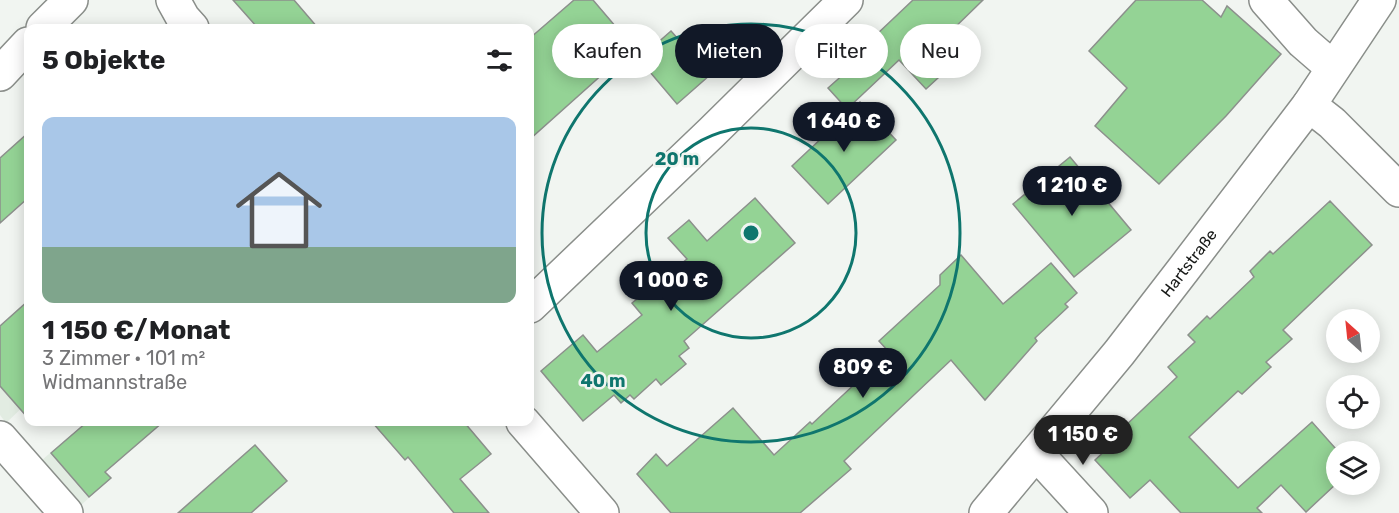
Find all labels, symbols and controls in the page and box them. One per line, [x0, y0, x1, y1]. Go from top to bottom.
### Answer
chip: Kaufen [552, 24, 663, 78]
chip: Mieten [675, 24, 783, 78]
chip: Filter [795, 24, 888, 78]
chip: Neu [900, 24, 981, 78]
icon: filters [483, 44, 516, 77]
text: 5 Objekte [42, 45, 165, 76]
pin: 1 640 € [789, 102, 899, 153]
text: 1 640 € [807, 109, 881, 133]
text: 20 m [655, 148, 699, 170]
icon: home [225, 156, 333, 264]
pin: 1 210 € [1017, 166, 1127, 217]
text: 1 210 € [1037, 173, 1107, 197]
centre of rings [741, 223, 761, 243]
street label: Hartstraße [1157, 225, 1220, 300]
pin: 1 000 € [616, 261, 726, 312]
text: 1 000 € [634, 268, 708, 292]
north arrow [1326, 309, 1380, 363]
map controls [1326, 309, 1380, 495]
text: 1 150 €/Monat [42, 315, 230, 346]
text: 3 Zimmer · 101 m² [42, 346, 205, 370]
pin: 809 € [821, 348, 905, 399]
text: 809 € [833, 355, 893, 379]
text: Widmannstraße [42, 370, 187, 394]
text: 40 m [581, 370, 625, 392]
button: locate [1326, 375, 1380, 429]
pin: 1 150 € [1028, 415, 1138, 466]
text: 1 150 € [1048, 422, 1118, 446]
button: layers [1326, 441, 1380, 495]

